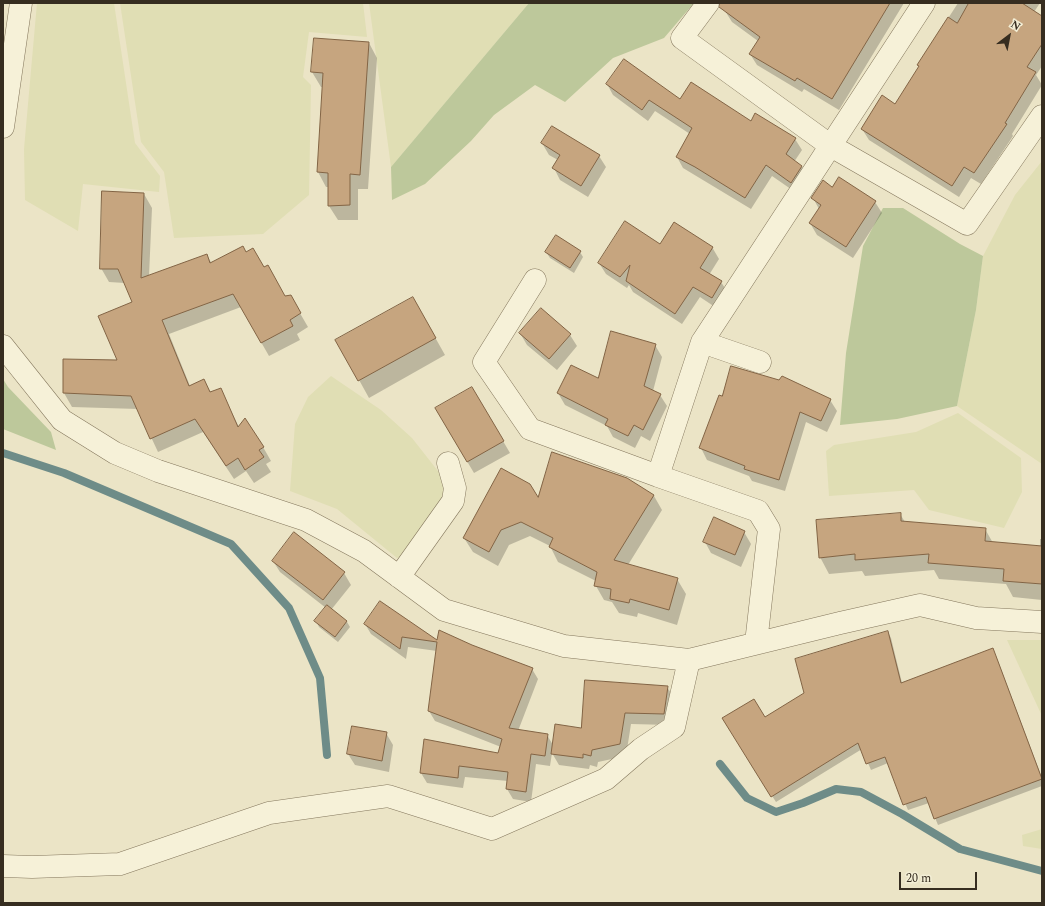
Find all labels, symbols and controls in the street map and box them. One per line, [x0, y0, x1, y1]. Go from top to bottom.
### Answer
north arrow [989, 16, 1029, 56]
text: N [1007, 16, 1024, 35]
scale bar [901, 864, 979, 890]
text: 20 m [906, 869, 931, 888]

